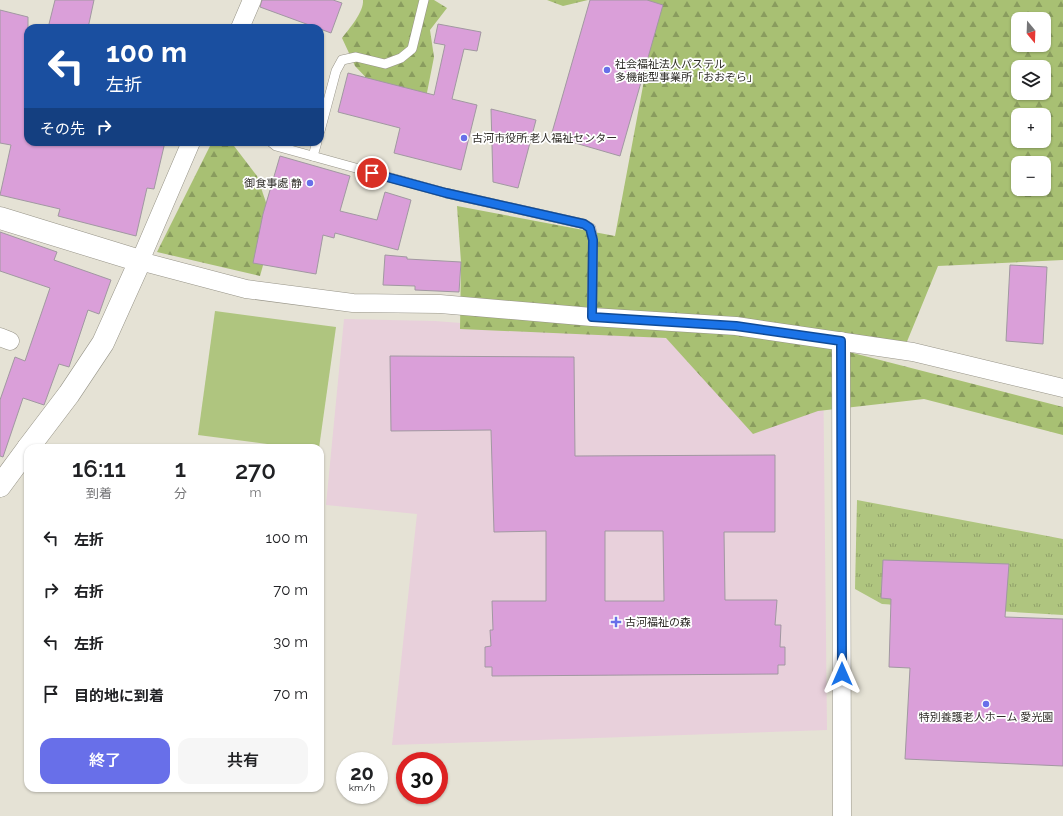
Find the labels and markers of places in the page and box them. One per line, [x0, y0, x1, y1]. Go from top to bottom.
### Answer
place label: 社会福祉法人パステル 多機能型事業所「おおぞら」 [615, 58, 758, 84]
marker: 社会福祉法人パステル 多機能型事業所「おおぞら」 [602, 65, 612, 75]
place label: 古河市役所;老人福祉センター [472, 132, 617, 145]
marker: 古河市役所;老人福祉センター [459, 133, 469, 143]
pin [355, 156, 389, 190]
place label: 御食事處 静 [243, 177, 302, 190]
marker: 御食事處 静 [305, 178, 315, 188]
marker: 古河福祉の森 [610, 616, 622, 628]
place label: 古河福祉の森 [625, 616, 691, 629]
marker: 特別養護老人ホーム 愛光園 [981, 699, 991, 709]
place label: 特別養護老人ホーム 愛光園 [919, 711, 1053, 724]

